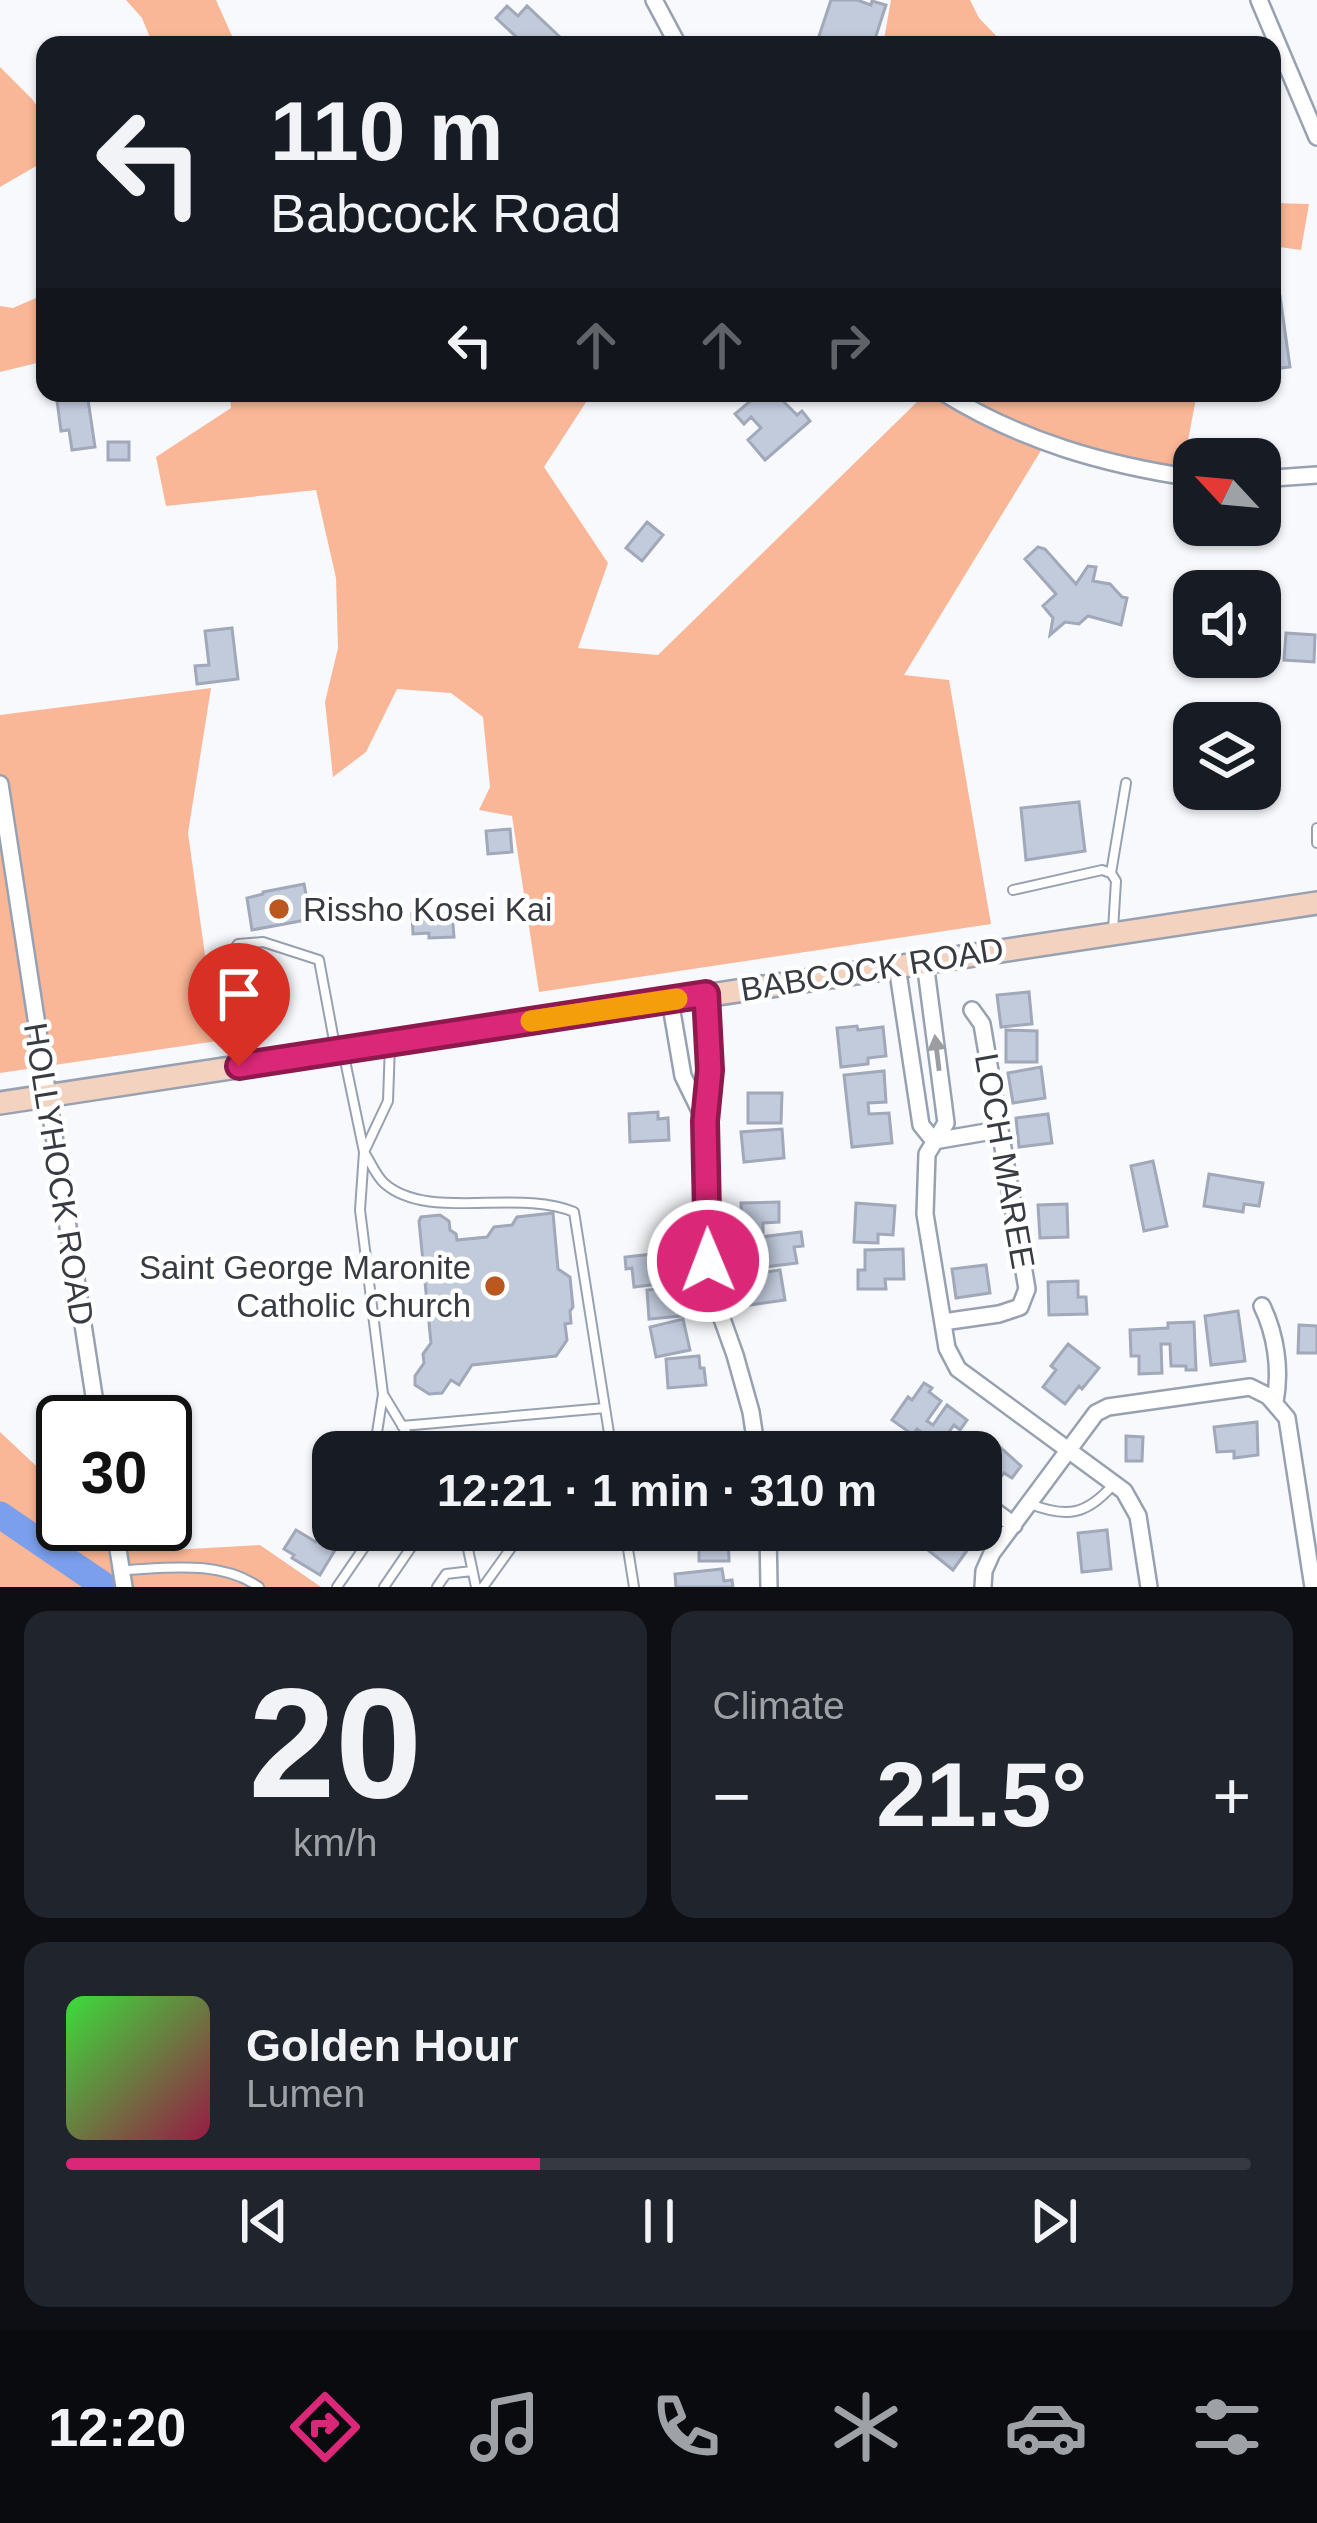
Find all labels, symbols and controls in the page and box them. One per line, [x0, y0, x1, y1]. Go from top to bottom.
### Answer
icon: left [72, 84, 228, 240]
text: 110 m [270, 84, 504, 178]
text: Babcock Road [270, 183, 621, 243]
icon: left [437, 312, 503, 378]
icon: ahead [563, 312, 629, 378]
icon: ahead [689, 312, 755, 378]
icon: right [815, 312, 881, 378]
north arrow [1173, 438, 1281, 546]
map controls [1173, 438, 1281, 810]
button: sound [1173, 570, 1281, 678]
button: layers [1173, 702, 1281, 810]
place label: Rissho Kosei Kai [303, 891, 552, 928]
marker: Rissho Kosei Kai [266, 896, 292, 922]
street label: BABCOCK ROAD [738, 930, 1006, 1008]
pin [188, 943, 290, 1066]
icon: arrive [206, 961, 272, 1027]
street label: HOLLYHOCK ROAD [17, 1020, 101, 1328]
one-way arrow [928, 1034, 947, 1071]
street label: LOCH MAREE [968, 1050, 1042, 1272]
position arrow [645, 1198, 771, 1324]
place label: Saint George Maronite Catholic Church [139, 1249, 471, 1324]
marker: Saint George Maronite Catholic Church [482, 1273, 508, 1299]
speed limit sign: 30 [36, 1395, 192, 1551]
text: 12:21 · 1 min · 310 m [437, 1465, 877, 1516]
text: 20 [248, 1656, 422, 1830]
text: Climate [713, 1684, 845, 1727]
text: 21.5° [876, 1745, 1087, 1845]
text: − [713, 1759, 751, 1833]
text: + [1212, 1759, 1251, 1833]
text: km/h [293, 1821, 378, 1864]
text: Golden Hour [246, 2020, 518, 2071]
text: Lumen [246, 2072, 365, 2115]
icon: previous [231, 2188, 297, 2254]
icon: pause [626, 2188, 692, 2254]
icon: next [1021, 2188, 1087, 2254]
icon: directions [283, 2385, 367, 2469]
icon: music [463, 2385, 547, 2469]
icon: phone [644, 2385, 728, 2469]
icon: climate [824, 2385, 908, 2469]
icon: car [1004, 2385, 1088, 2469]
icon: filters [1185, 2385, 1269, 2469]
text: 12:20 [48, 2397, 186, 2457]

